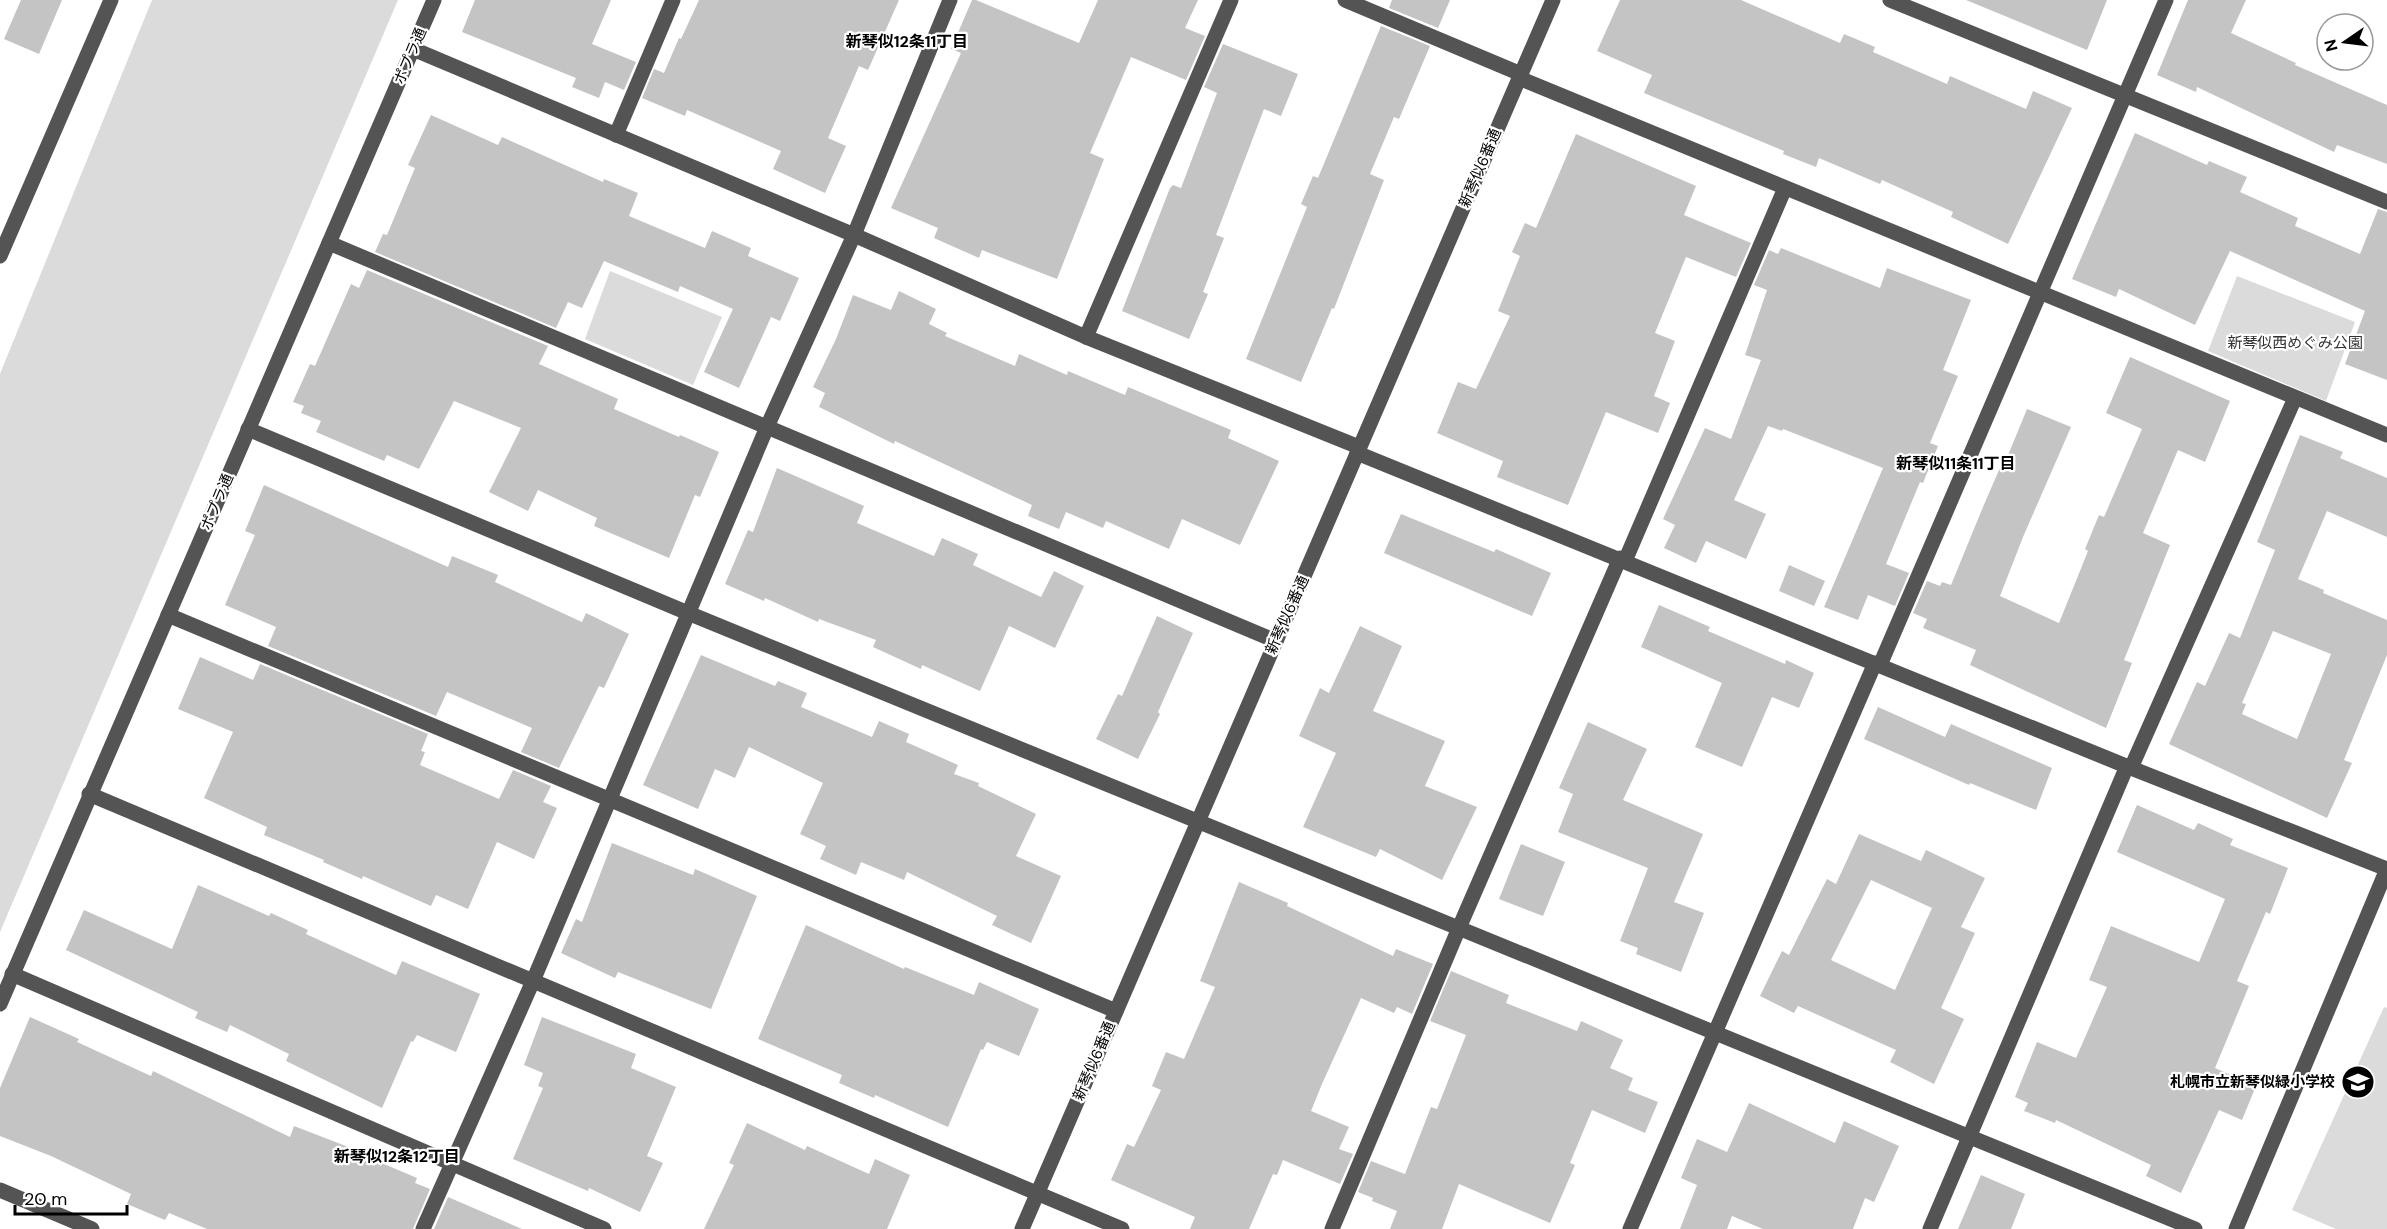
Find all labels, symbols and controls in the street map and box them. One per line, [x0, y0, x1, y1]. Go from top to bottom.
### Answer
north arrow [2315, 12, 2375, 72]
street label: ポプラ通 [389, 24, 431, 88]
district label: 新琴似12条11丁目 [846, 31, 968, 52]
text: N [2319, 37, 2343, 54]
street label: 新琴似6番通 [1454, 125, 1506, 211]
park label: 新琴似西めぐみ公園 [2227, 333, 2363, 353]
district label: 新琴似11条11丁目 [1896, 453, 2016, 474]
street label: ポプラ通 [196, 470, 238, 534]
street label: 新琴似6番通 [1261, 572, 1313, 658]
street label: 新琴似6番通 [1068, 1018, 1120, 1104]
school or university icon: 札幌市立新琴似緑小学校 [2340, 1064, 2376, 1100]
place label: 札幌市立新琴似緑小学校 [2170, 1072, 2335, 1092]
district label: 新琴似12条12丁目 [334, 1146, 460, 1167]
scale bar [15, 1178, 128, 1216]
text: 20 m [24, 1187, 67, 1211]

